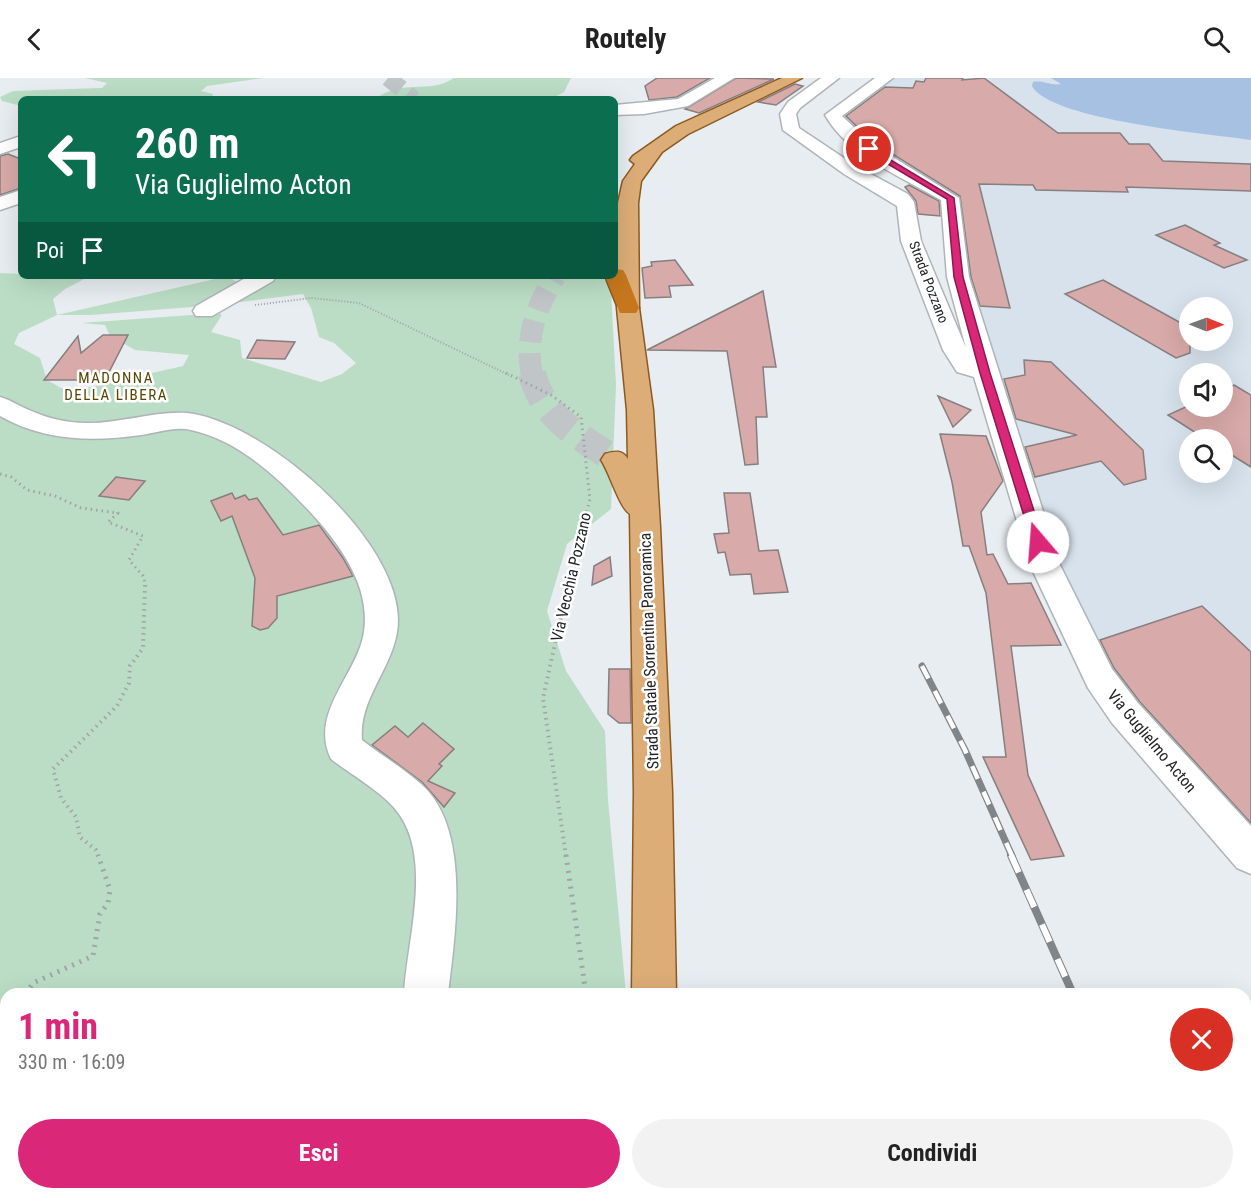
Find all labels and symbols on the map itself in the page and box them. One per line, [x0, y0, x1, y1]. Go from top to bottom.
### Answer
pin [843, 123, 894, 174]
street label: Strada Pozzano [906, 239, 952, 325]
north arrow [1179, 297, 1233, 351]
district label: MADONNA DELLA LIBERA [64, 369, 168, 404]
position arrow [1006, 510, 1070, 574]
street label: Via Vecchia Pozzano [547, 511, 595, 643]
street label: Strada Statale Sorrentina Panoramica [635, 533, 663, 769]
street label: Via Guglielmo Acton [1103, 686, 1201, 796]

